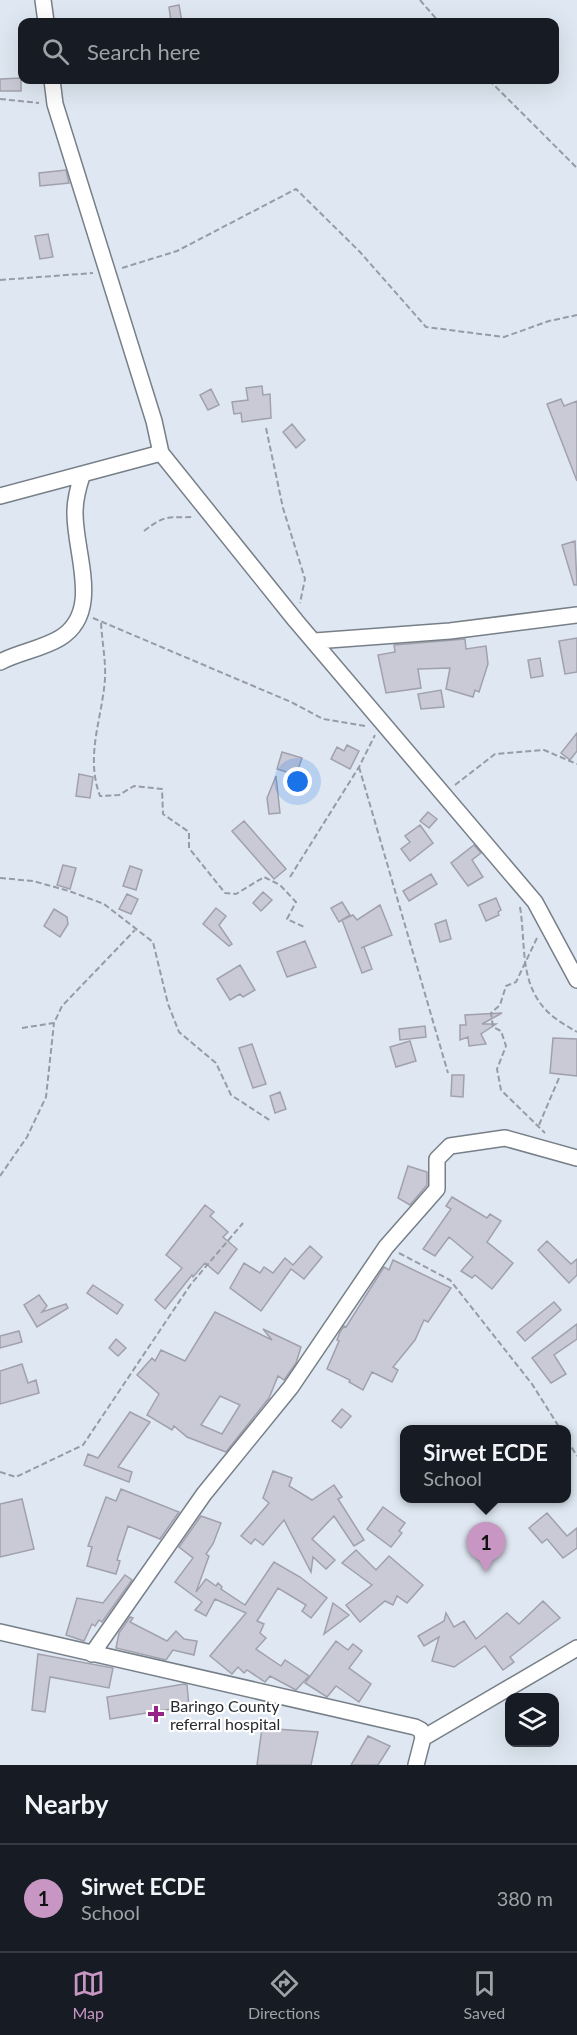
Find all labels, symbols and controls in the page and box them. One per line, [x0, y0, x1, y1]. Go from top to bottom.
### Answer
search box [18, 18, 559, 84]
icon: search [39, 35, 72, 68]
text: Search here [87, 38, 200, 65]
your location [283, 767, 312, 796]
popup [400, 1425, 571, 1503]
text: Sirwet ECDE [423, 1439, 548, 1466]
text: School [423, 1466, 482, 1490]
pin: 1 [466, 1522, 506, 1572]
map controls [505, 1693, 559, 1747]
button: layers [505, 1693, 559, 1747]
place label: Baringo County referral hospital [170, 1696, 280, 1733]
marker: Baringo County referral hospital [147, 1705, 165, 1723]
text: Nearby [24, 1788, 109, 1820]
text: Sirwet ECDE [81, 1873, 206, 1900]
text: 1 [38, 1886, 49, 1910]
text: 380 m [497, 1886, 553, 1910]
text: School [81, 1900, 140, 1924]
tab: Map [72, 1967, 105, 2022]
tab: Directions [248, 1967, 320, 2022]
tab: Saved [464, 1967, 505, 2022]

